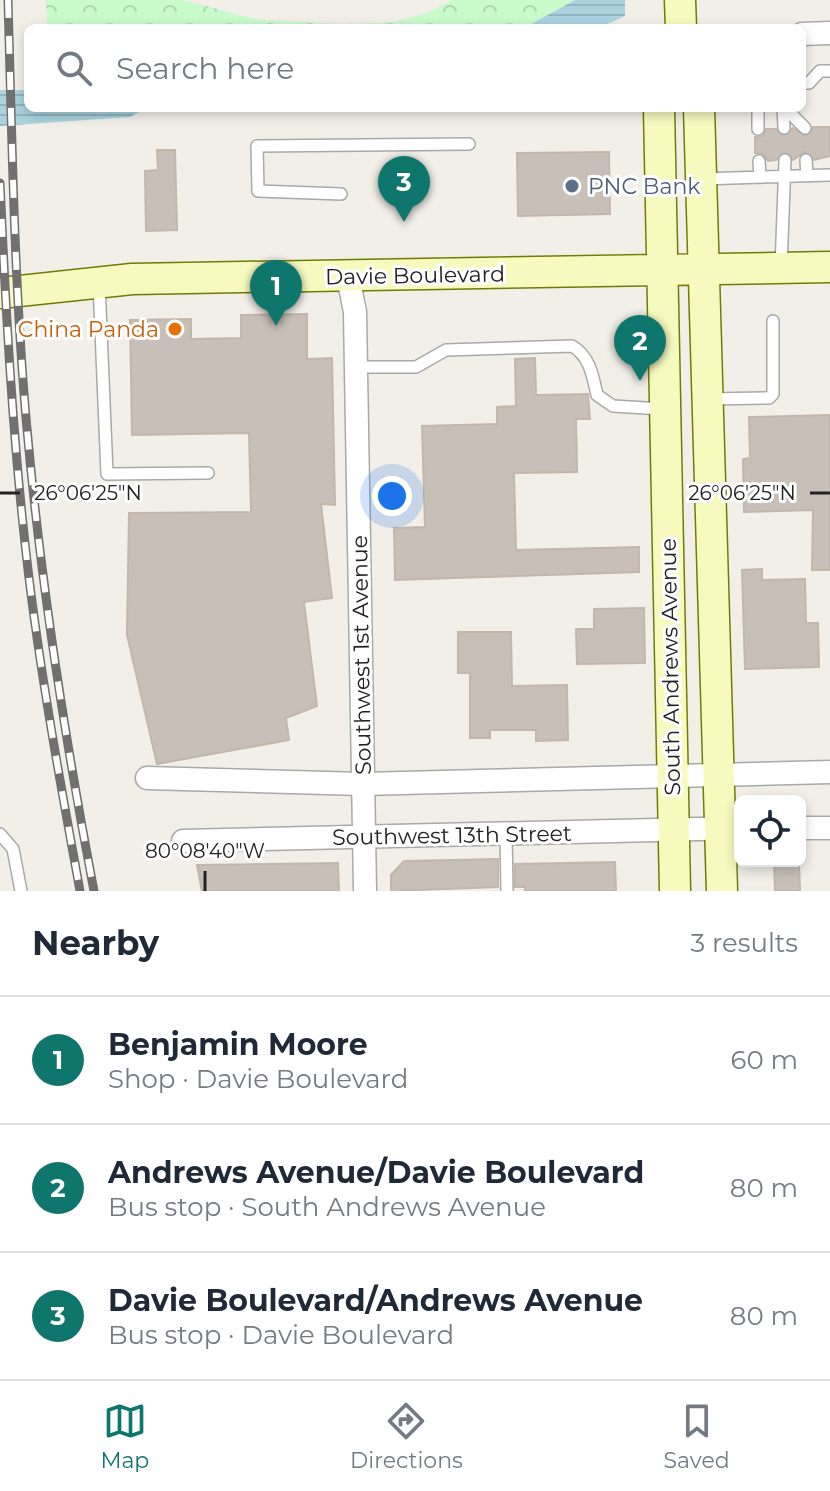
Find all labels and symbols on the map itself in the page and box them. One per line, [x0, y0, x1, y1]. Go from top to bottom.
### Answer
pin: 3 [378, 156, 430, 222]
place label: PNC Bank [588, 173, 701, 200]
marker: PNC Bank [563, 177, 581, 195]
pin: 1 [250, 260, 302, 326]
street label: Davie Boulevard [325, 260, 505, 291]
pin: 2 [614, 315, 666, 381]
place label: China Panda [18, 316, 159, 343]
marker: China Panda [166, 320, 184, 338]
your location [372, 476, 412, 516]
text: 26°06'25"N [34, 481, 142, 505]
text: 26°06'25"N [688, 481, 796, 505]
street label: Southwest 1st Avenue [346, 535, 377, 775]
street label: South Andrews Avenue [655, 538, 686, 796]
street label: Southwest 13th Street [332, 820, 572, 851]
text: 80°08'40"W [145, 839, 265, 863]

